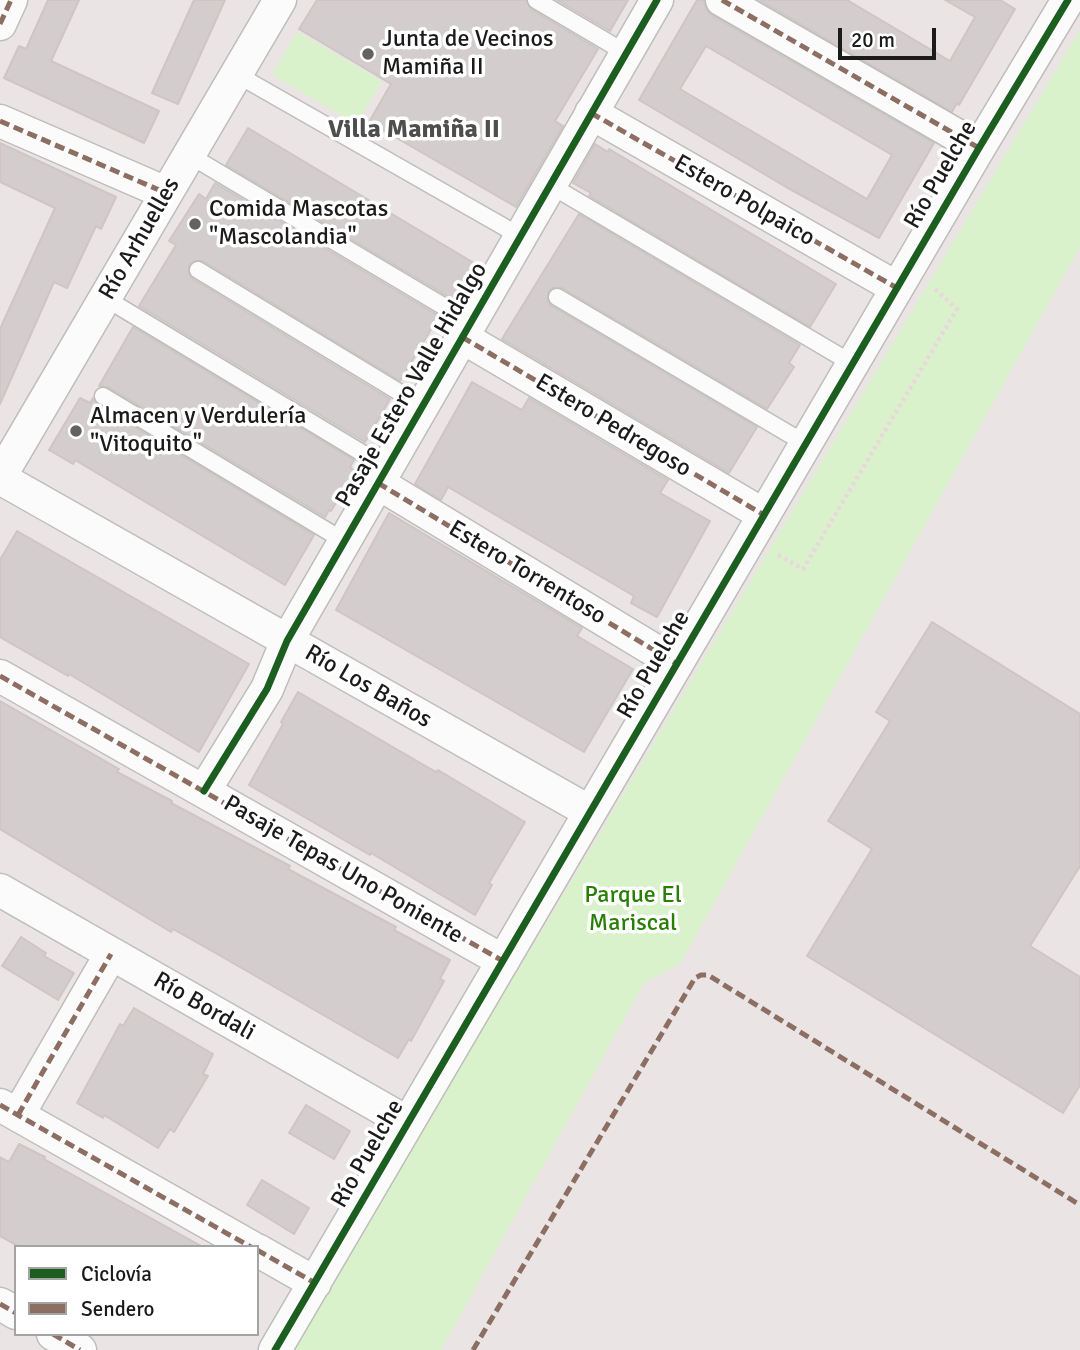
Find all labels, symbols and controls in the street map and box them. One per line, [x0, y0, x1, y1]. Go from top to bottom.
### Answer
scale bar [842, 14, 940, 58]
place label: Junta de Vecinos Mamiña II [382, 26, 554, 82]
text: 20 m [851, 27, 895, 53]
marker: Junta de Vecinos Mamiña II [360, 46, 376, 62]
district label: Villa Mamiña II [328, 114, 500, 146]
street label: Río Puelche [898, 116, 984, 234]
street label: Estero Polpaico [668, 149, 820, 253]
street label: Río Arhuelles [93, 173, 187, 305]
place label: Comida Mascotas "Mascolandia" [209, 196, 388, 252]
marker: Comida Mascotas "Mascolandia" [187, 216, 203, 232]
street label: Pasaje Estero Valle Hidalgo [330, 257, 494, 513]
street label: Estero Pedregoso [530, 368, 696, 484]
place label: Almacen y Verdulería "Vitoquito" [90, 403, 307, 459]
marker: Almacen y Verdulería "Vitoquito" [68, 423, 84, 439]
street label: Estero Torrentoso [443, 515, 611, 631]
street label: Río Puelche [611, 606, 697, 724]
street label: Río Los Baños [299, 639, 437, 735]
street label: Pasaje Tepas Uno Poniente [218, 790, 468, 950]
park label: Parque El Mariscal [584, 882, 682, 938]
street label: Río Bordali [148, 966, 260, 1048]
street label: Río Puelche [325, 1095, 411, 1213]
legend [14, 1245, 259, 1336]
text: Ciclovía [81, 1261, 152, 1287]
text: Sendero [81, 1296, 155, 1322]

